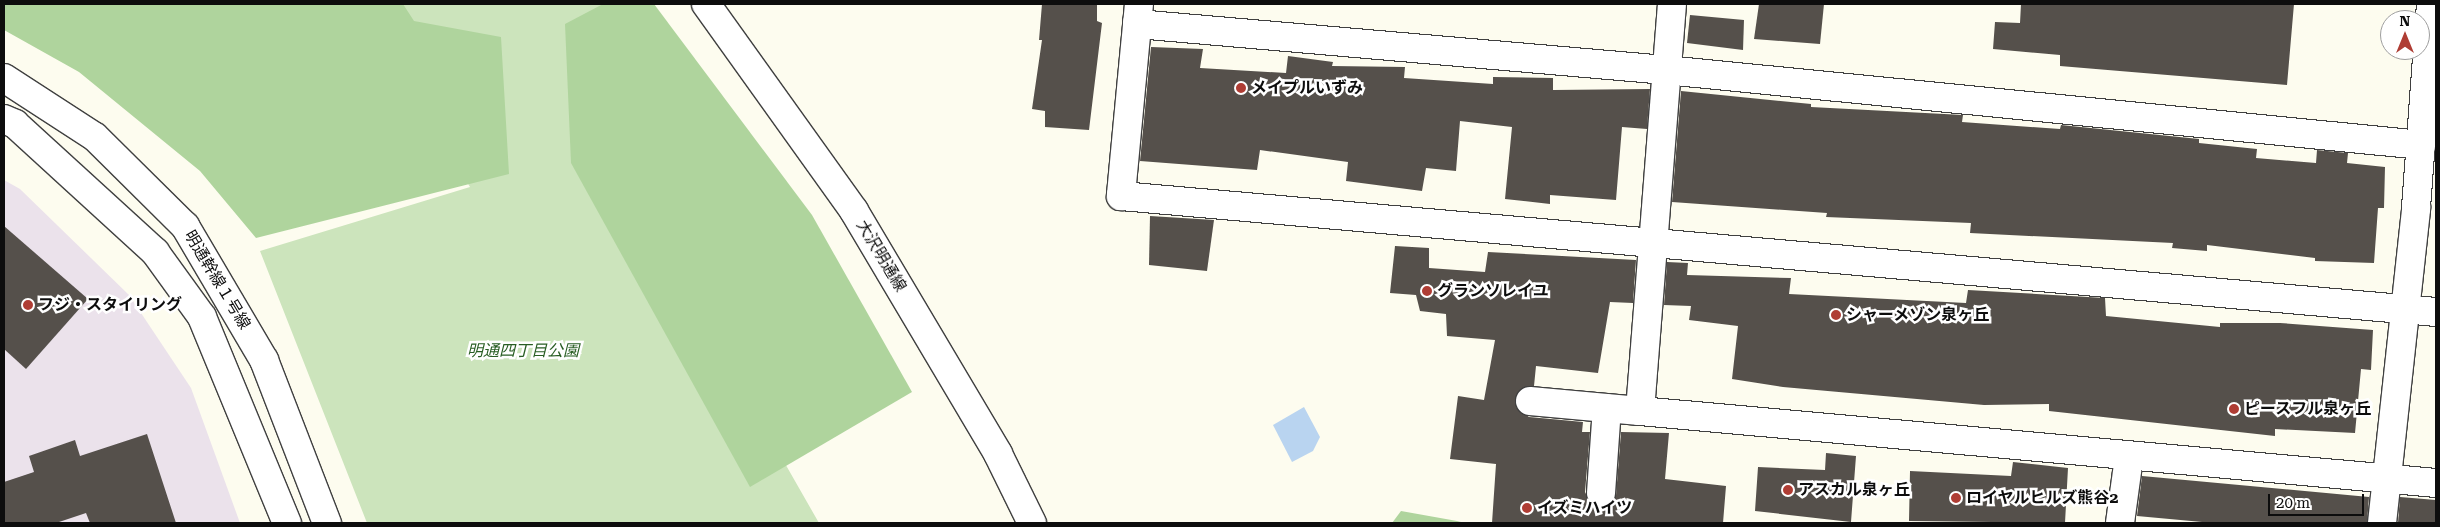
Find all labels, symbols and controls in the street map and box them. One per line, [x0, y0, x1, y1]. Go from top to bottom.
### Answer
north arrow [2380, 10, 2430, 60]
text: N [2400, 13, 2410, 29]
place label: メイプルいずみ [1251, 78, 1363, 98]
marker: メイプルいずみ [1235, 82, 1247, 94]
street label: 大沢明通線 [852, 217, 910, 295]
street label: 明通幹線１号線 [180, 227, 254, 333]
place label: グランソレイユ [1437, 281, 1549, 301]
marker: グランソレイユ [1421, 285, 1433, 297]
place label: フジ・スタイリング [38, 295, 182, 315]
marker: フジ・スタイリング [22, 299, 34, 311]
place label: シャーメゾン泉ヶ丘 [1846, 305, 1990, 325]
marker: シャーメゾン泉ヶ丘 [1830, 309, 1842, 321]
park label: 明通四丁目公園 [467, 341, 579, 361]
place label: ピースフル泉ヶ丘 [2244, 399, 2372, 419]
marker: ピースフル泉ヶ丘 [2228, 403, 2240, 415]
place label: アスカル泉ヶ丘 [1798, 480, 1910, 500]
marker: アスカル泉ヶ丘 [1782, 484, 1794, 496]
scale bar [2270, 484, 2366, 516]
place label: ロイヤルヒルズ熊谷2 [1966, 488, 2119, 508]
marker: ロイヤルヒルズ熊谷2 [1950, 492, 1962, 504]
text: 20 m [2276, 494, 2310, 512]
place label: イズミハイツ [1537, 498, 1633, 518]
marker: イズミハイツ [1521, 502, 1533, 514]

